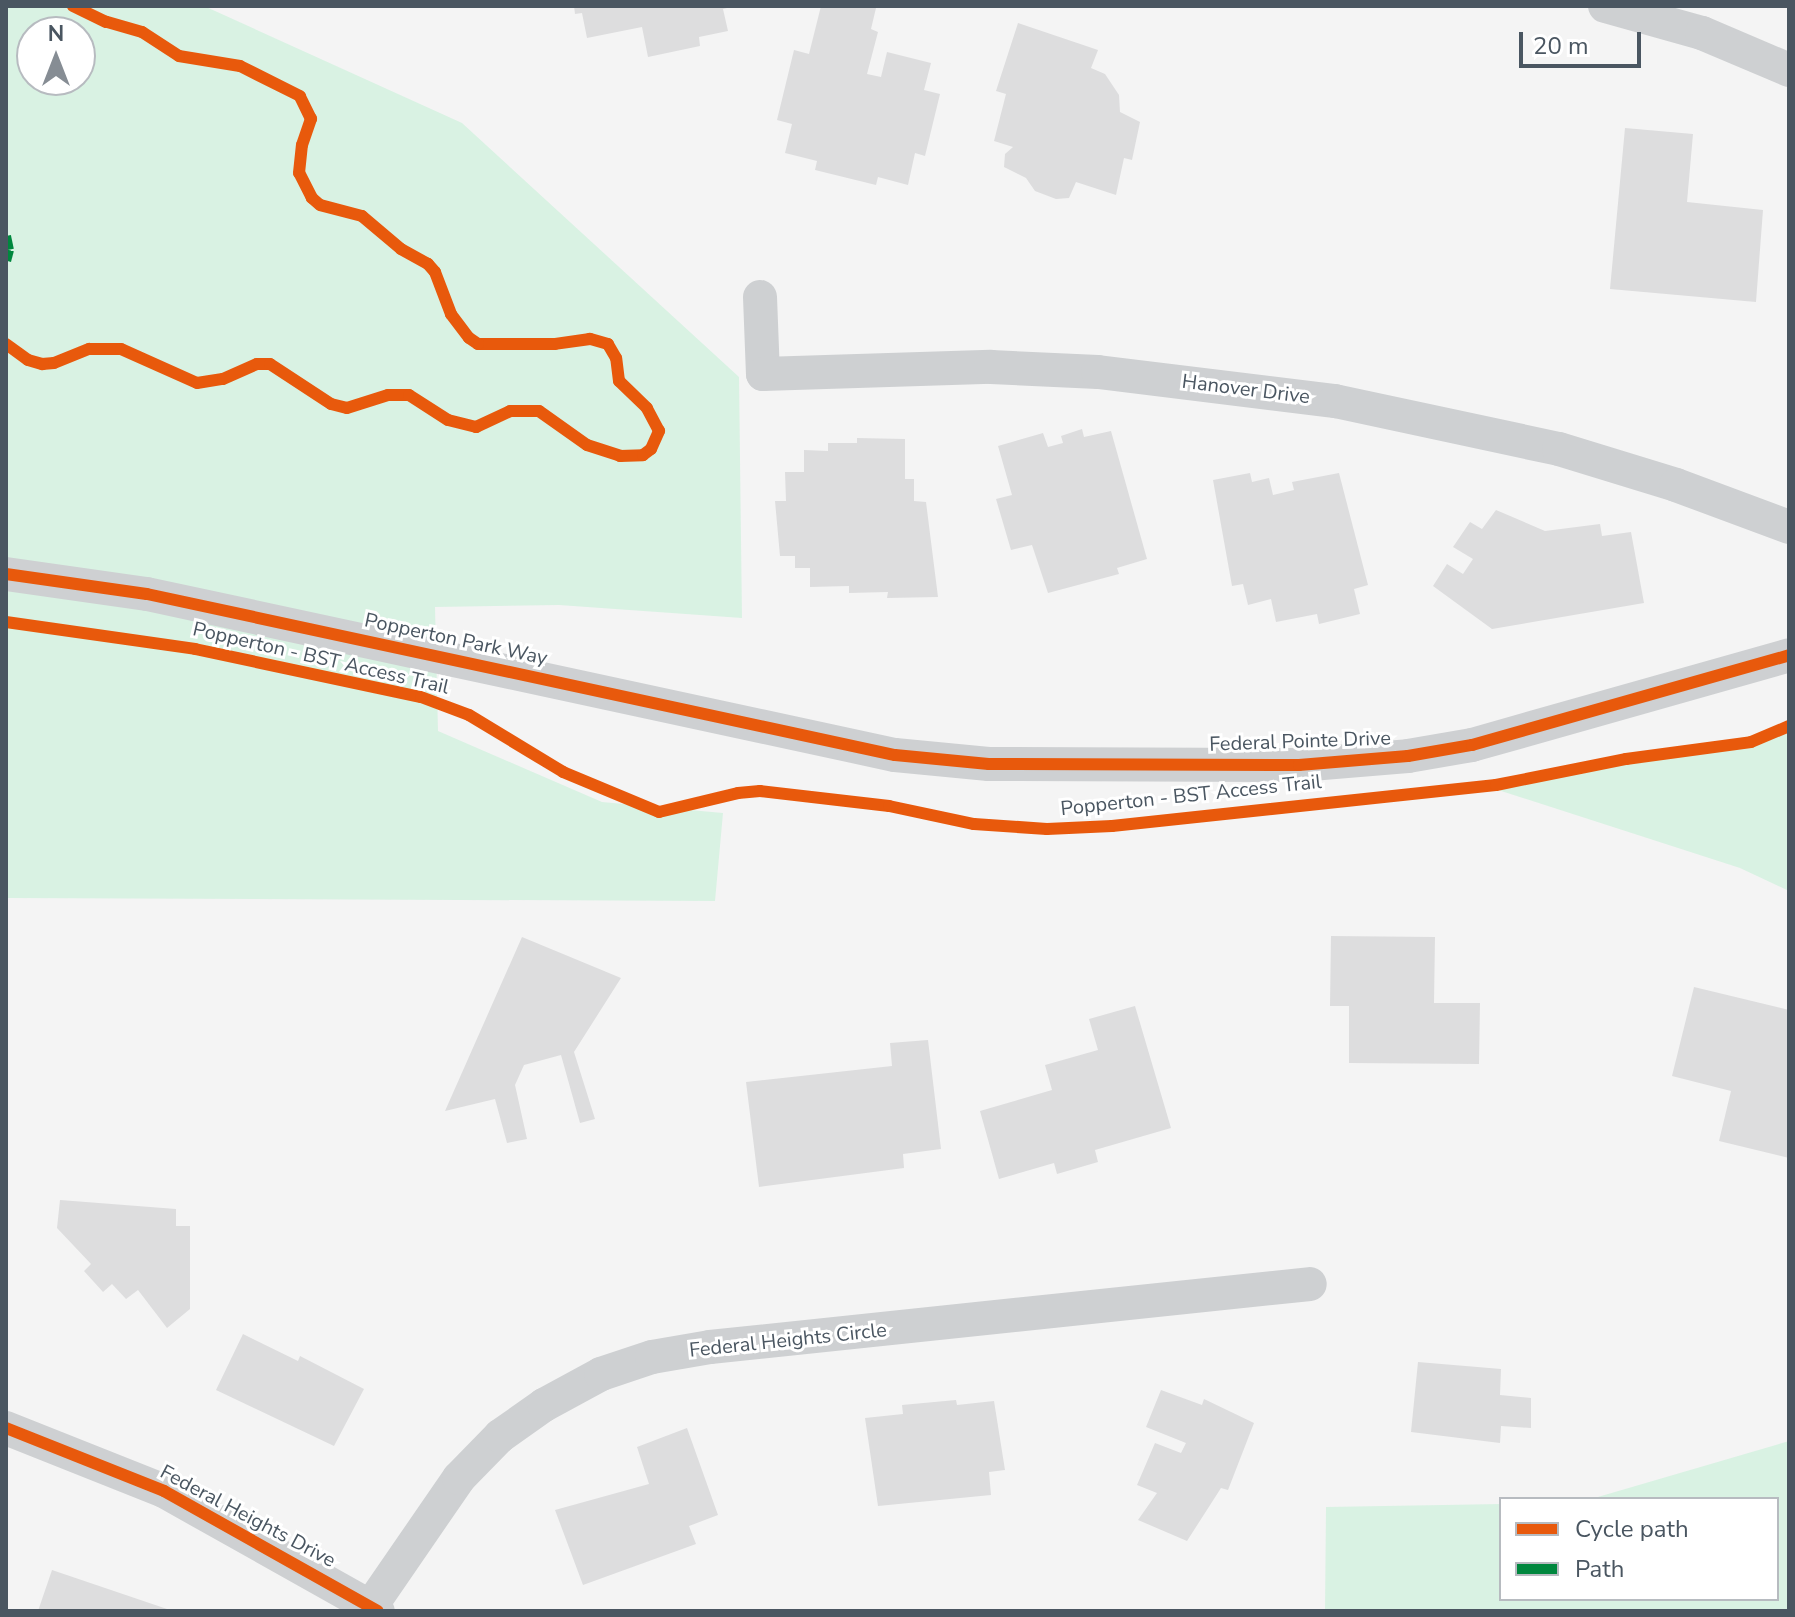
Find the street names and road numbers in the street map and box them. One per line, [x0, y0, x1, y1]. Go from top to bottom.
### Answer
street label: Hanover Drive [1181, 369, 1311, 409]
street label: Popperton Park Way [362, 608, 550, 670]
street label: Popperton - BST Access Trail [191, 617, 451, 699]
street label: Federal Pointe Drive [1209, 726, 1391, 756]
street label: Popperton - BST Access Trail [1059, 769, 1323, 821]
street label: Federal Heights Circle [688, 1318, 888, 1362]
street label: Federal Heights Drive [156, 1460, 340, 1572]

